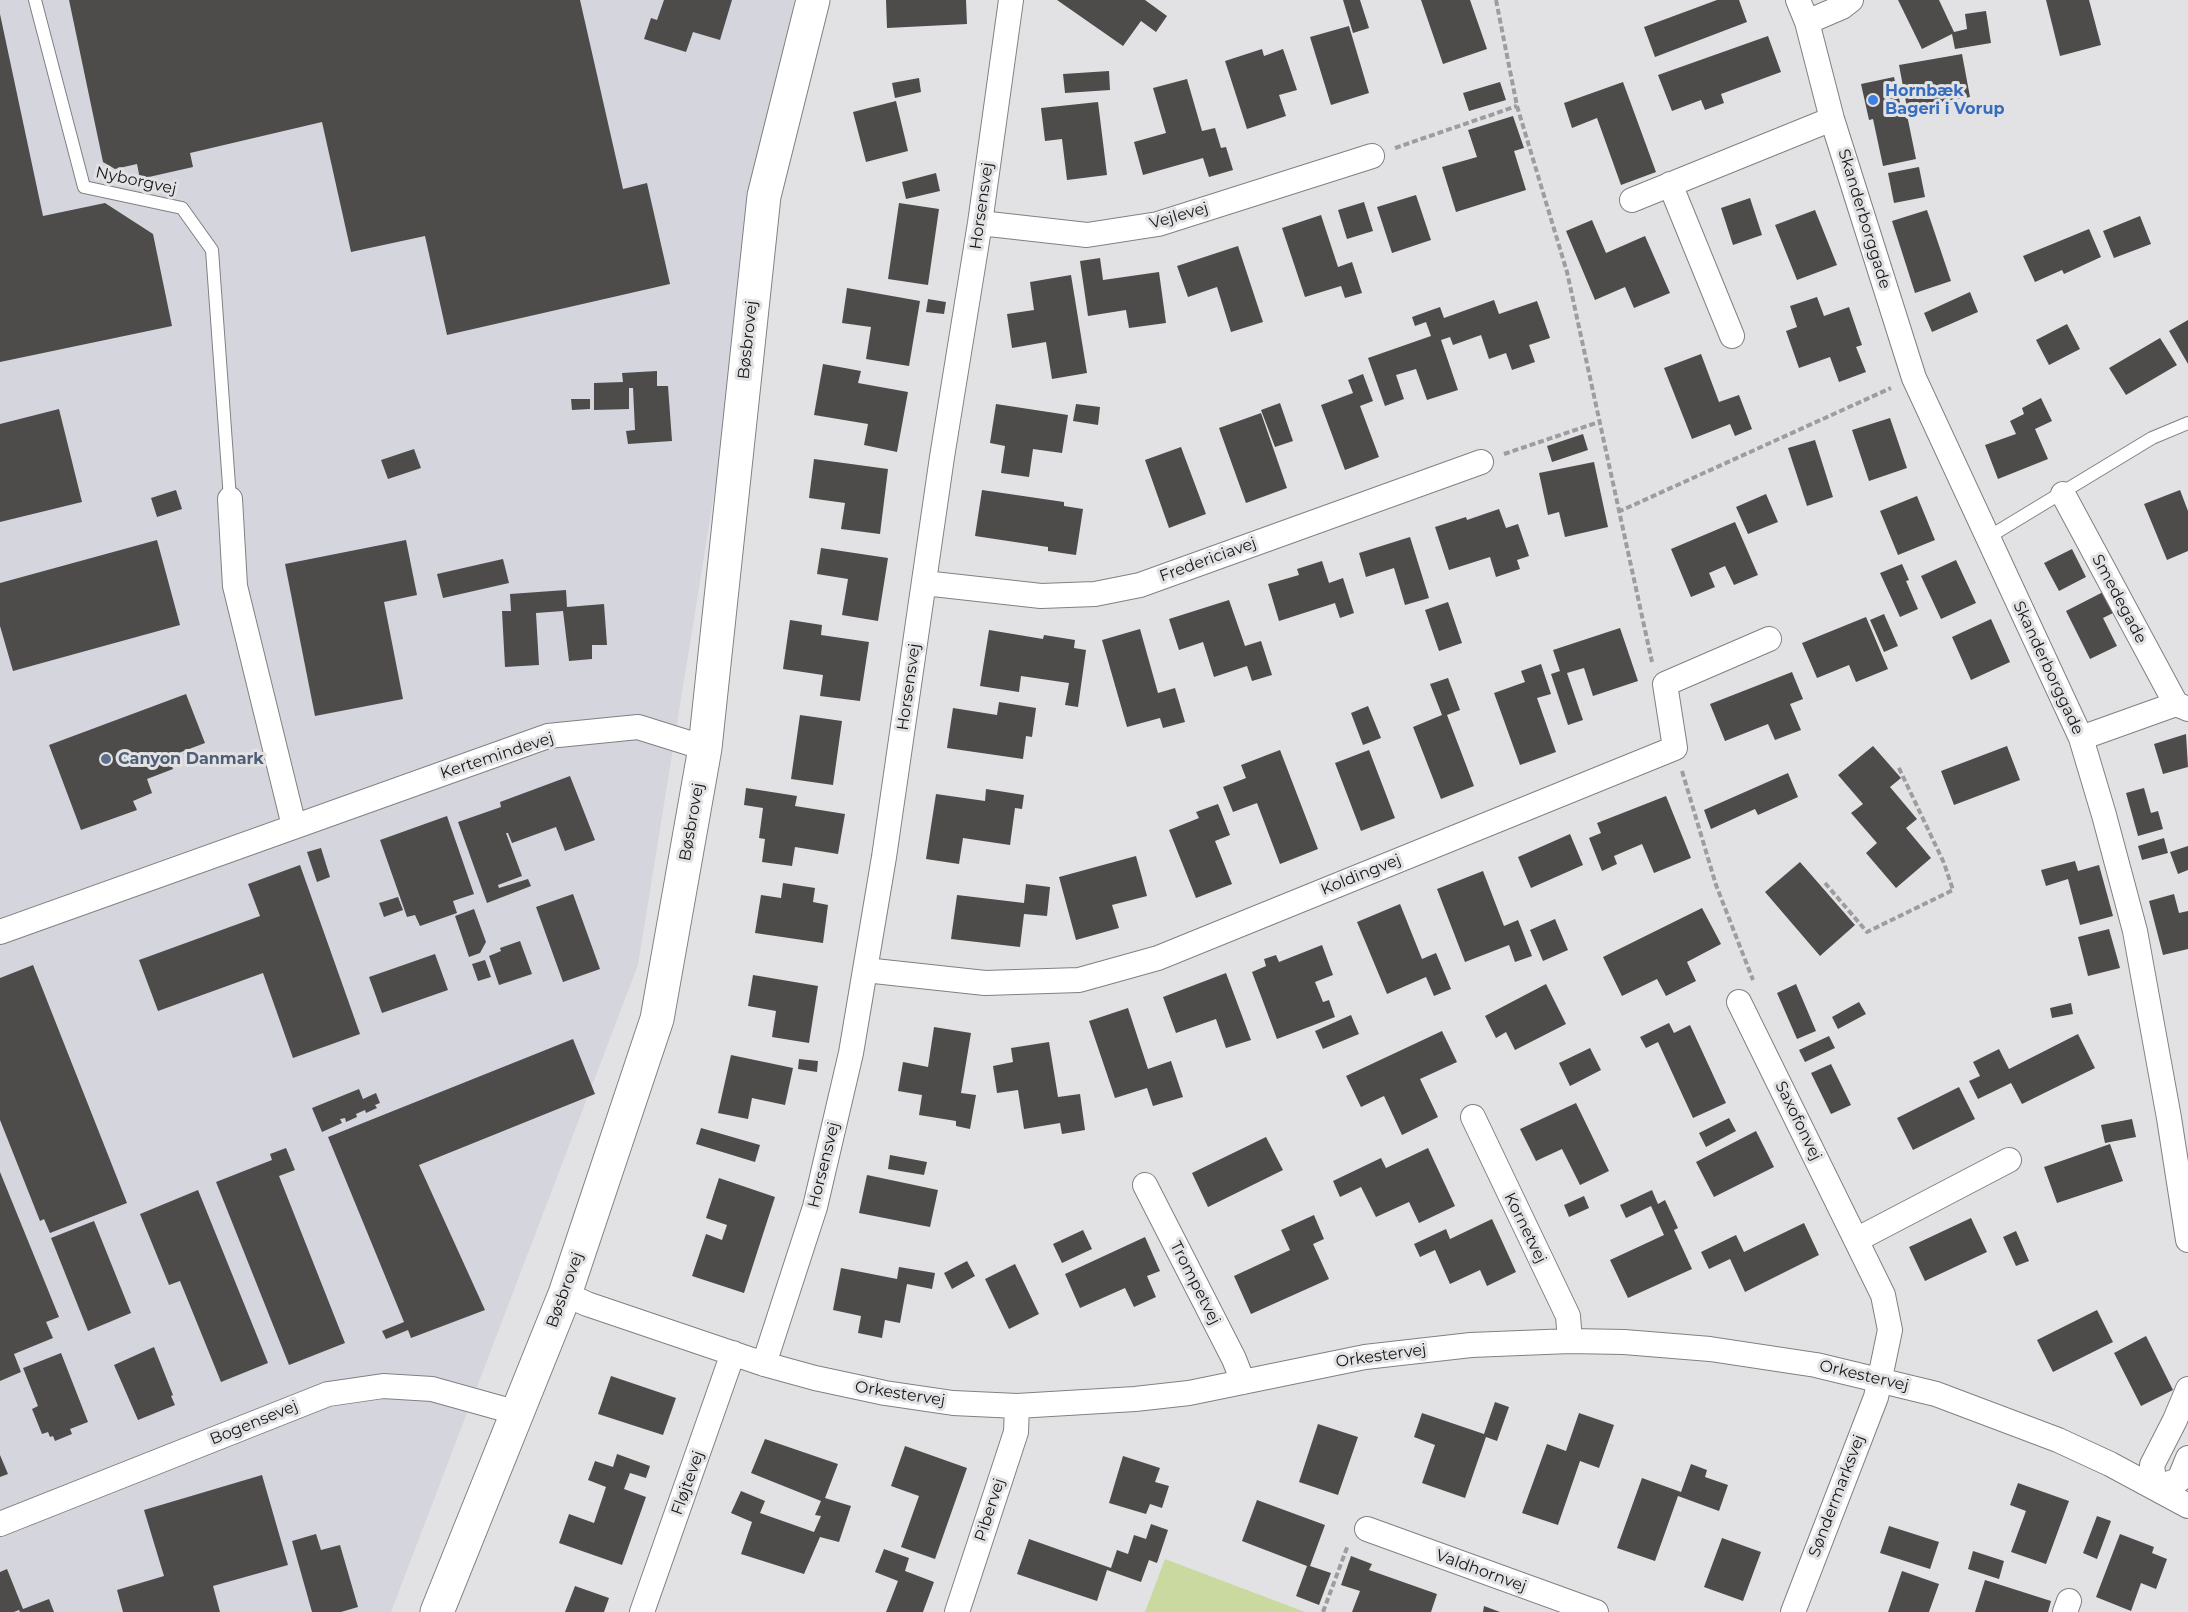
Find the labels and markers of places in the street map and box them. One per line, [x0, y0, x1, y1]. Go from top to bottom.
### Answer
place label: Hornbæk Bageri i Vorup [1885, 81, 2004, 119]
marker: Hornbæk Bageri i Vorup [1866, 93, 1880, 107]
place label: Canyon Danmark [118, 749, 264, 769]
marker: Canyon Danmark [99, 752, 113, 766]

